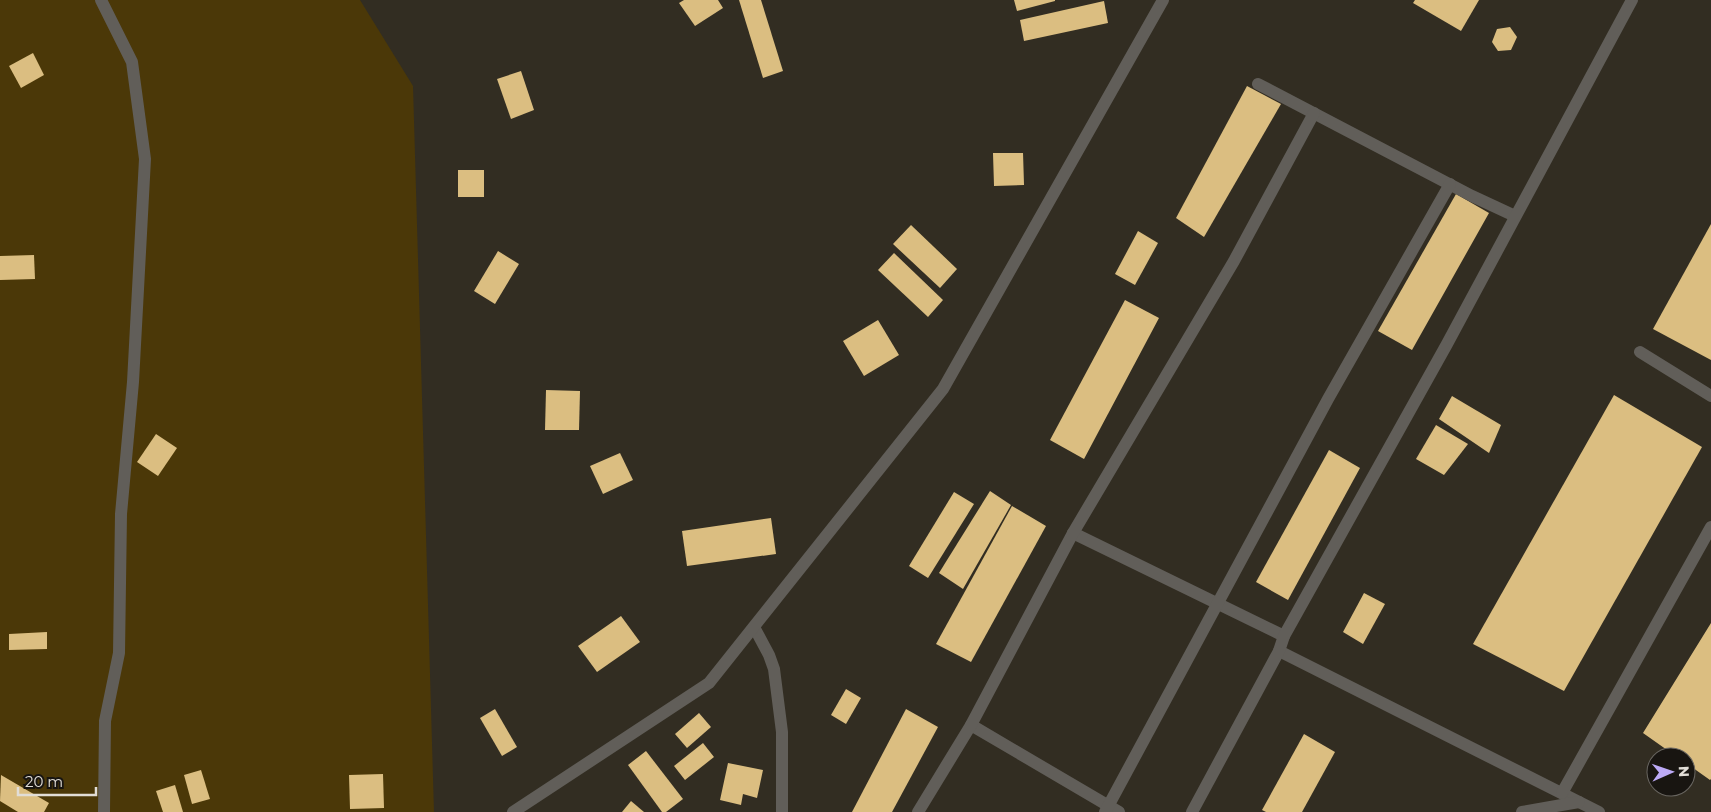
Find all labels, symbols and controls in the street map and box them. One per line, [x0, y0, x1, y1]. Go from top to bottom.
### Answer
north arrow [1646, 747, 1696, 797]
scale bar [18, 764, 95, 796]
text: N [1675, 766, 1693, 778]
text: 20 m [25, 772, 63, 791]

